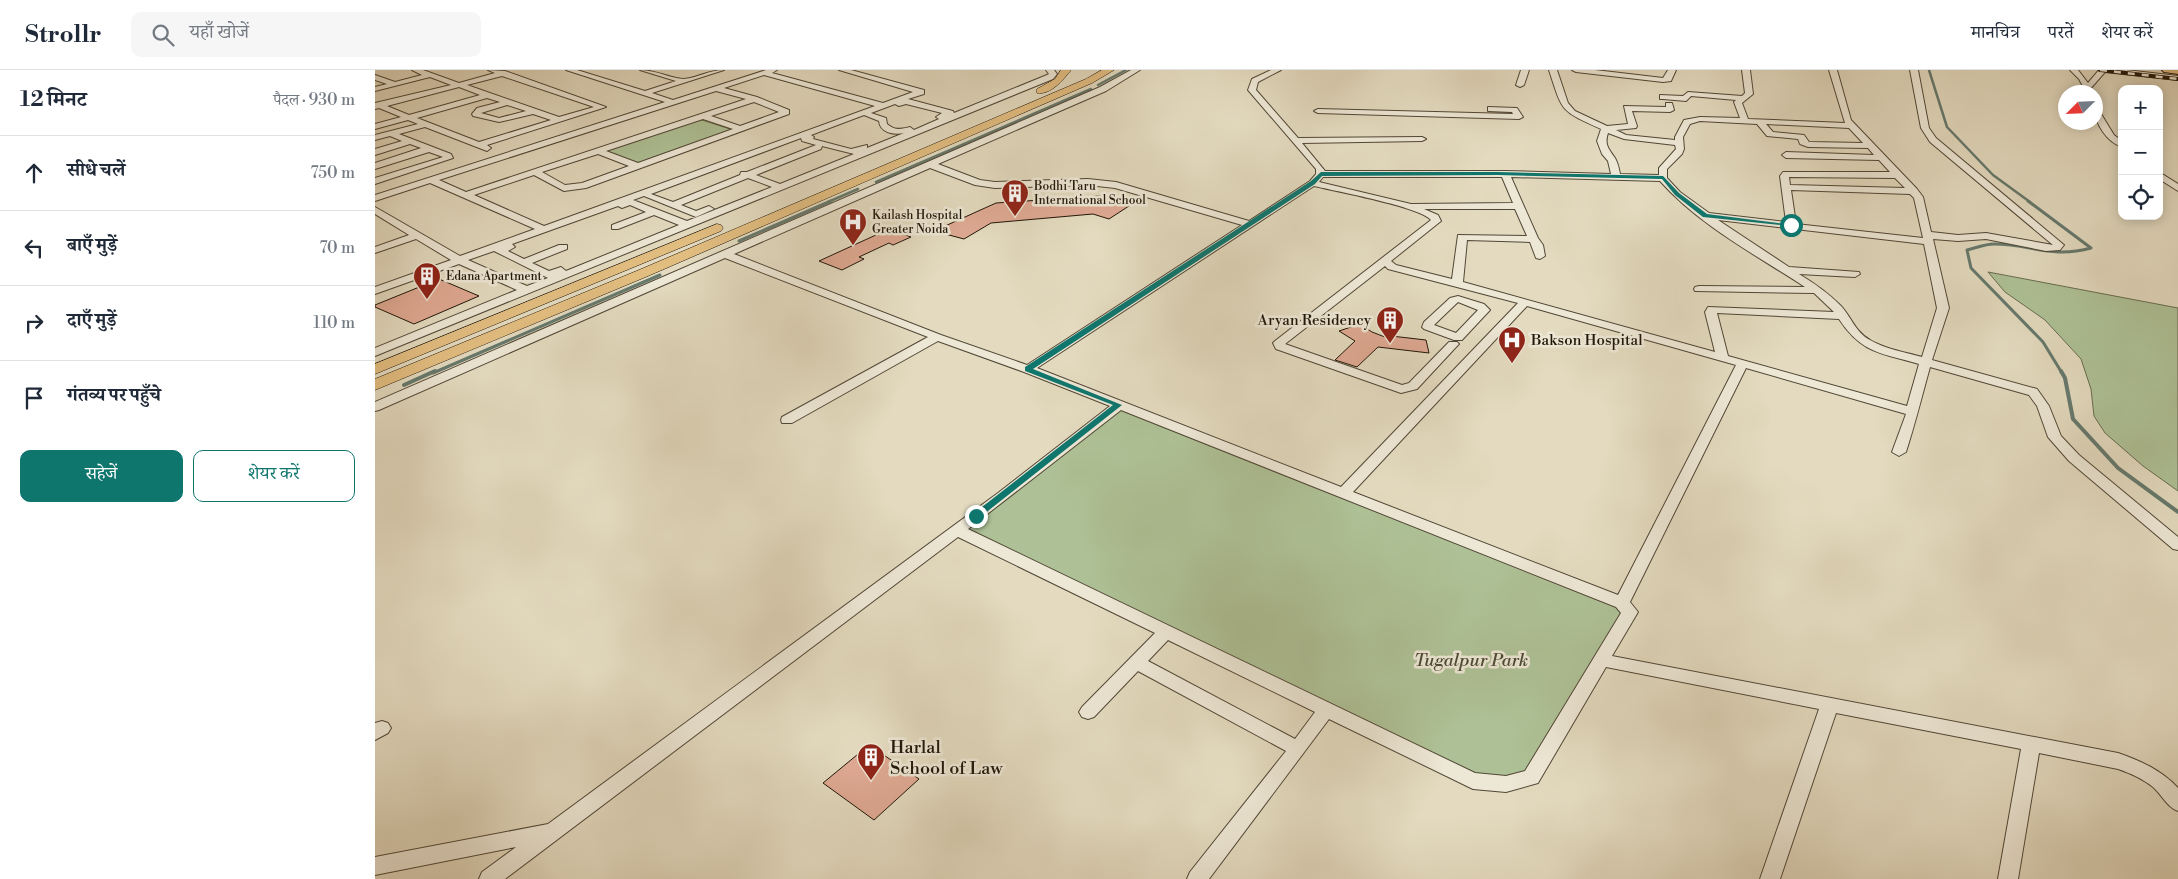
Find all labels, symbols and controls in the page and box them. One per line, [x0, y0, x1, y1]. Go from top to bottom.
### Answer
search box [131, 12, 481, 57]
text: Strollr [25, 20, 101, 50]
text: यहाँ खोजें [189, 20, 249, 44]
icon: search [149, 21, 177, 49]
text: मानचित्र [1971, 21, 2020, 44]
text: परतें [2048, 21, 2074, 44]
text: शेयर करें [2102, 21, 2153, 44]
north arrow [2058, 85, 2103, 130]
map controls [2118, 85, 2163, 220]
button: + [2118, 85, 2163, 130]
text: 12 मिनट [20, 87, 87, 113]
text: पैदल · 930 m [273, 90, 355, 110]
button: − [2118, 130, 2163, 175]
text: सीधे चलें [67, 158, 125, 182]
icon: ahead [20, 159, 48, 187]
text: 750 m [311, 163, 355, 183]
button: locate [2118, 175, 2163, 220]
building icon: Bodhi Taru International School [1000, 178, 1030, 217]
place label: Bodhi Taru International School [1033, 179, 1146, 208]
hospital icon: Kailash Hospital Greater Noida [838, 207, 868, 246]
place label: Kailash Hospital Greater Noida [872, 208, 963, 237]
route start [1780, 214, 1803, 237]
text: बाएँ मुड़ें [67, 233, 117, 257]
icon: left [20, 234, 48, 262]
text: 70 m [319, 238, 355, 258]
building icon: Edana Apartment [412, 261, 442, 300]
place label: Edana Apartment [446, 269, 543, 284]
building icon: Aryan Residency [1375, 305, 1405, 344]
text: दाएँ मुड़ें [67, 308, 117, 332]
icon: right [20, 309, 48, 337]
place label: Aryan Residency [1257, 311, 1372, 330]
text: 110 m [313, 313, 355, 333]
hospital icon: Bakson Hospital [1497, 325, 1527, 364]
place label: Bakson Hospital [1530, 331, 1643, 350]
text: गंतव्य पर पहुँचे [67, 383, 161, 407]
icon: arrive [20, 384, 48, 412]
button: सहेजें [20, 450, 183, 502]
button: शेयर करें [193, 450, 355, 502]
route end [965, 505, 988, 528]
park label: Tugalpur Park [1414, 649, 1528, 672]
place label: Harlal School of Law [890, 736, 1003, 780]
building icon: Harlal School of Law [856, 742, 886, 781]

